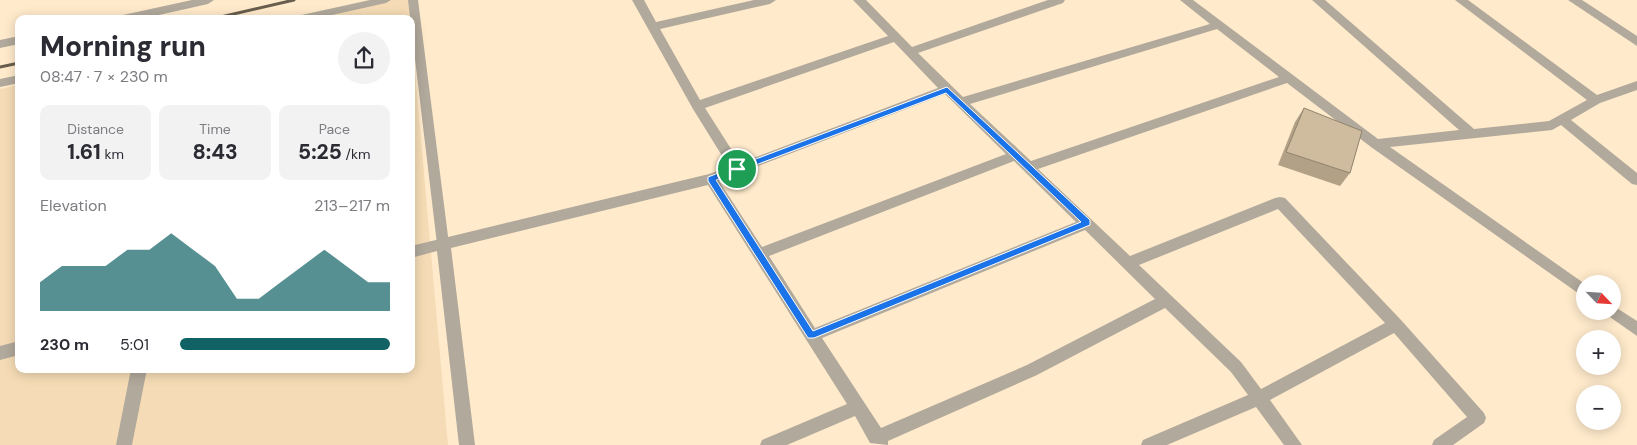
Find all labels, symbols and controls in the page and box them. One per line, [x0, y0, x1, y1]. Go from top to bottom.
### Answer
text: Morning run [40, 28, 206, 65]
button: share [338, 32, 390, 84]
text: 08:47 · 7 × 230 m [40, 66, 168, 87]
text: Distance [67, 120, 124, 138]
text: Time [199, 120, 231, 138]
text: Pace [319, 120, 350, 138]
text: 1.61 [67, 138, 101, 166]
text: 8:43 [192, 138, 238, 166]
text: 5:25 [298, 138, 342, 166]
text: km [101, 145, 124, 163]
text: /km [342, 145, 371, 163]
pin [716, 148, 758, 190]
icon: arrive [723, 155, 751, 183]
text: Elevation [40, 195, 107, 216]
text: 213–217 m [314, 195, 390, 216]
north arrow [1576, 275, 1621, 320]
map controls [1576, 275, 1621, 430]
button: + [1576, 330, 1621, 375]
text: 230 m [40, 334, 89, 355]
text: 5:01 [120, 334, 149, 355]
button: − [1576, 385, 1621, 430]

